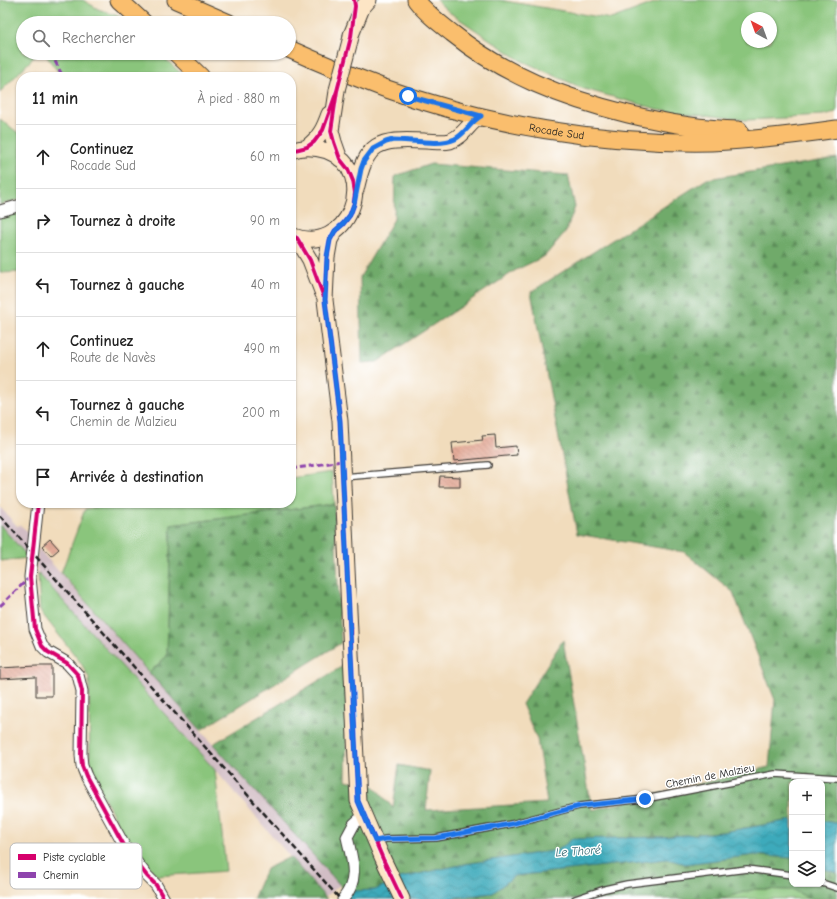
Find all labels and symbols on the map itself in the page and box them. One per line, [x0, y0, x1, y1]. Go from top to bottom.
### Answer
north arrow [741, 12, 777, 48]
route start [399, 87, 417, 105]
street label: Rocade Sud [528, 120, 585, 142]
street label: Chemin de Malzieu [664, 761, 756, 791]
route end [636, 790, 654, 808]
water label: Le Thoré [555, 842, 601, 860]
legend [10, 843, 142, 889]
text: Piste cyclable [43, 851, 106, 864]
text: Chemin [43, 869, 79, 882]

